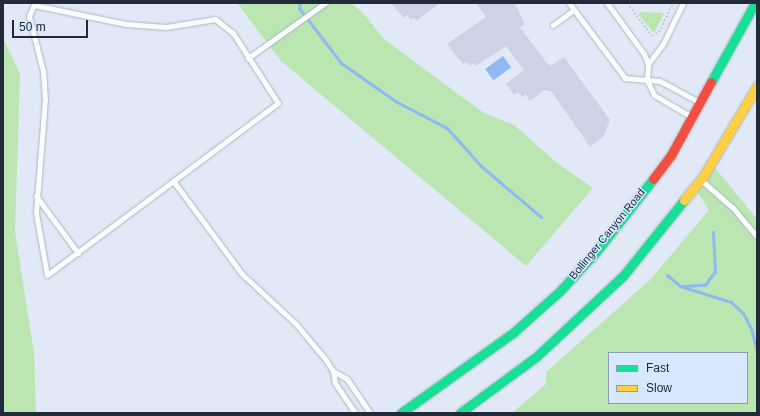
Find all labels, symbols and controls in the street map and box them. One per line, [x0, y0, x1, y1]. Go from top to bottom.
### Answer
scale bar [14, 12, 90, 38]
text: 50 m [19, 20, 46, 34]
street label: Bollinger Canyon Road [566, 186, 648, 282]
legend [608, 352, 748, 404]
text: Fast [646, 361, 669, 375]
text: Slow [646, 381, 672, 395]

